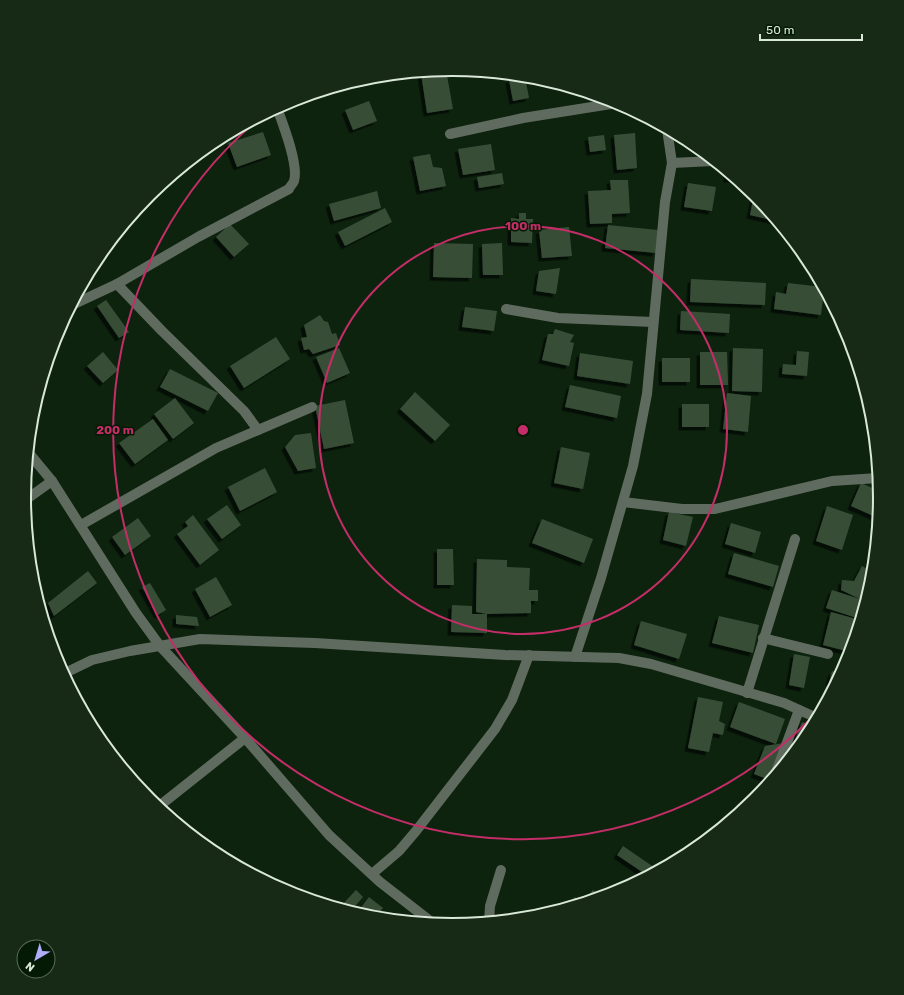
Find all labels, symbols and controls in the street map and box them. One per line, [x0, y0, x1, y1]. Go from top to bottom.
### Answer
scale bar [760, 16, 862, 42]
text: 50 m [766, 23, 794, 37]
text: 100 m [505, 219, 541, 233]
text: 200 m [96, 423, 134, 437]
centre of rings [516, 423, 530, 437]
north arrow [16, 939, 56, 979]
text: N [23, 959, 37, 974]

